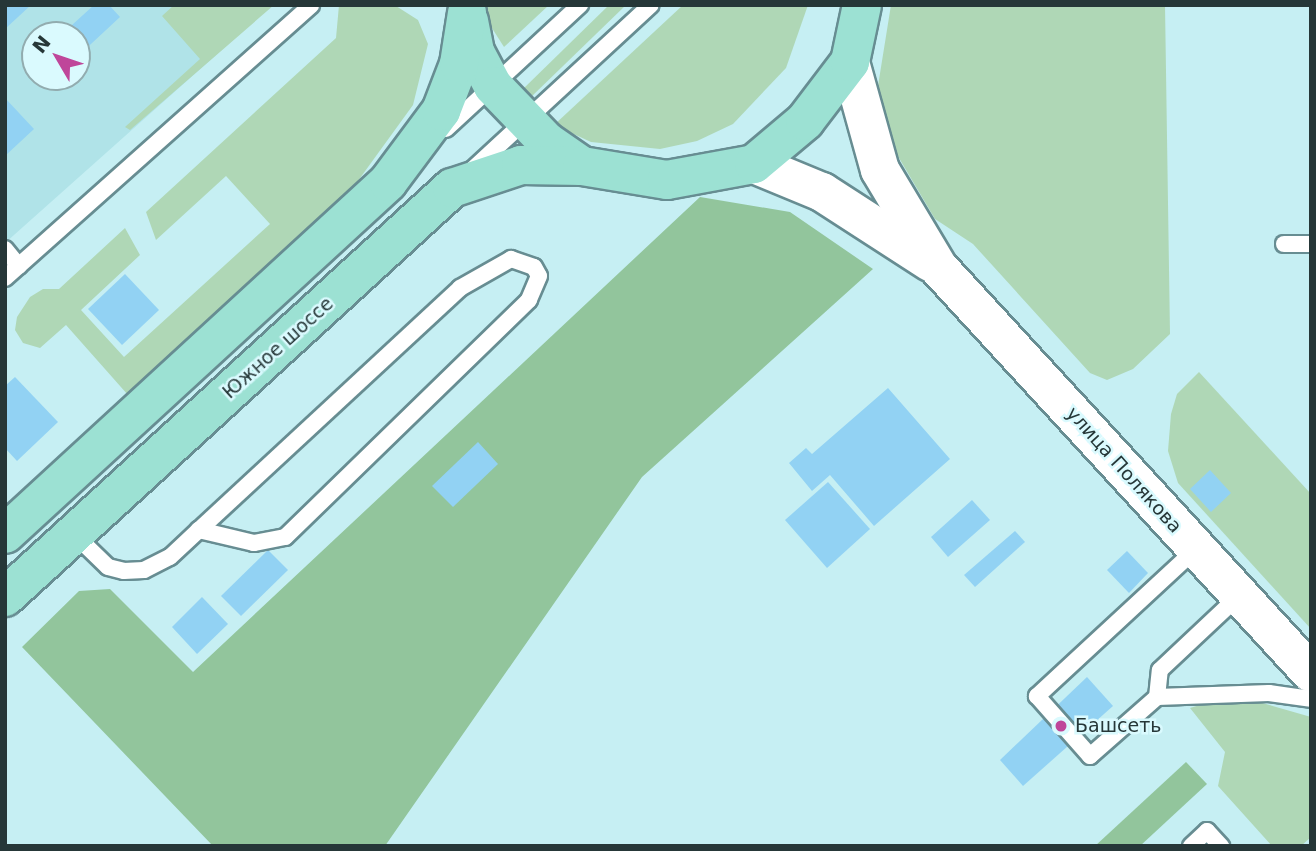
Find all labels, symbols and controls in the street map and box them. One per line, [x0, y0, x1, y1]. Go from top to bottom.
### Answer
north arrow [21, 21, 91, 91]
text: N [28, 31, 55, 57]
street label: Южное шоссе [218, 292, 338, 404]
street label: улица Полякова [1061, 402, 1187, 538]
place label: Башсеть [1075, 715, 1161, 737]
marker: Башсеть [1053, 718, 1069, 734]

